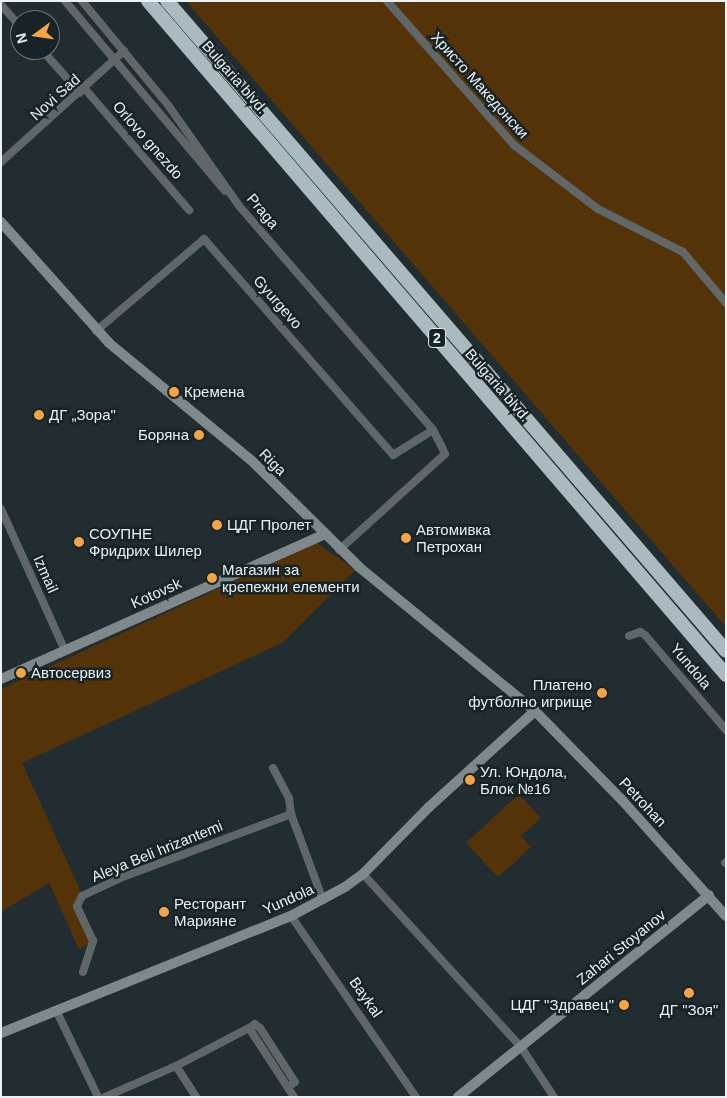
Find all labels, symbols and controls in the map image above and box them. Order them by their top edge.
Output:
north arrow [10,10,60,60]
street label: Христо Македонски [427,28,533,142]
text: N [12,32,30,45]
street label: Bulgaria blvd. [198,37,272,117]
street label: Novi Sad [26,70,84,124]
street label: Orlovo gnezdo [109,97,187,183]
street label: Praga [243,190,283,232]
street label: Gyurgevo [250,272,306,332]
road number: 2 [427,326,447,349]
street label: Bulgaria blvd. [461,345,535,425]
place label: Кремена [184,383,245,401]
marker: Кремена [168,386,180,398]
place label: ДГ „Зора" [49,406,116,424]
marker: ДГ „Зора" [33,409,45,421]
place label: Боряна [138,426,189,444]
marker: Боряна [193,429,205,441]
street label: Riga [256,445,290,479]
place label: ЦДГ Пролет [227,516,311,534]
marker: ЦДГ Пролет [211,519,223,531]
place label: Автомивка Петрохан [416,520,491,555]
place label: СОУПНЕ Фридрих Шилер [89,524,202,559]
marker: Автомивка Петрохан [400,532,412,544]
marker: СОУПНЕ Фридрих Шилер [73,536,85,548]
street label: Izmail [30,552,62,596]
place label: Магазин за крепежни елементи [222,560,360,595]
marker: Магазин за крепежни елементи [206,572,218,584]
street label: Kotovsk [128,574,184,612]
street label: Yundola [667,639,715,693]
place label: Автосервиз [31,664,111,682]
marker: Автосервиз [15,667,27,679]
place label: Платено футболно игрище [468,675,592,710]
marker: Платено футболно игрище [596,687,608,699]
place label: Ул. Юндола, Блок №16 [480,762,567,797]
marker: Ул. Юндола, Блок №16 [464,774,476,786]
street label: Petrohan [616,774,670,830]
street label: Aleya Beli hrizantemi [89,816,225,886]
street label: Yundola [260,880,316,918]
place label: Ресторант Марияне [174,894,246,929]
marker: Ресторант Марияне [158,906,170,918]
street label: Zahari Stoyanov [573,906,669,988]
street label: Baykal [346,973,386,1021]
marker: ДГ "Зоя" [683,987,695,999]
place label: ЦДГ "Здравец" [511,996,614,1014]
marker: ЦДГ "Здравец" [618,999,630,1011]
place label: ДГ "Зоя" [660,1001,718,1019]

